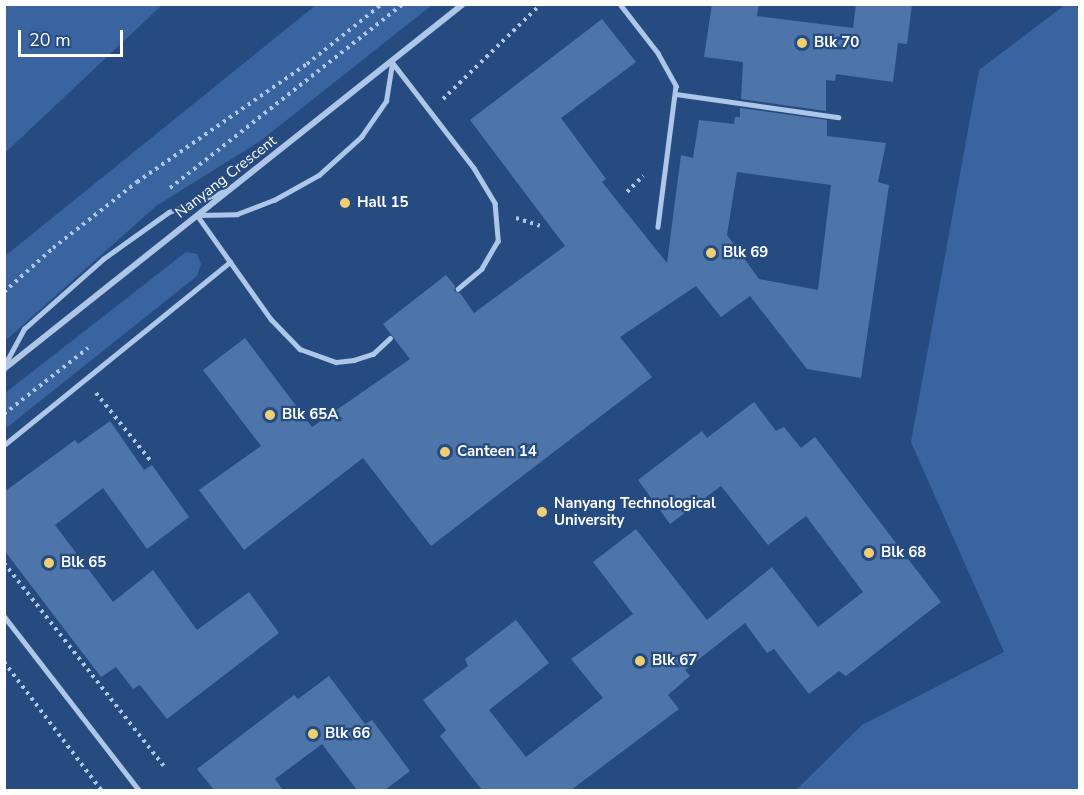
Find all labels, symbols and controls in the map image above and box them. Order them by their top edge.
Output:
scale bar [21,18,126,56]
text: 20 m [29,28,71,52]
place label: Blk 70 [814,34,859,52]
marker: Blk 70 [795,36,809,50]
street label: Nanyang Crescent [172,132,280,222]
place label: Hall 15 [357,194,408,212]
marker: Hall 15 [338,196,352,210]
place label: Blk 69 [723,244,768,262]
marker: Blk 69 [704,246,718,260]
place label: Blk 65A [282,406,338,424]
marker: Blk 65A [263,408,277,422]
place label: Canteen 14 [457,443,537,461]
marker: Canteen 14 [438,445,452,459]
place label: Nanyang Technological University [554,494,716,529]
marker: Nanyang Technological University [535,505,549,519]
place label: Blk 68 [881,544,926,562]
marker: Blk 68 [862,546,876,560]
place label: Blk 65 [61,554,106,572]
marker: Blk 65 [42,556,56,570]
place label: Blk 67 [652,652,697,670]
marker: Blk 67 [633,654,647,668]
place label: Blk 66 [325,725,370,743]
marker: Blk 66 [306,727,320,741]

